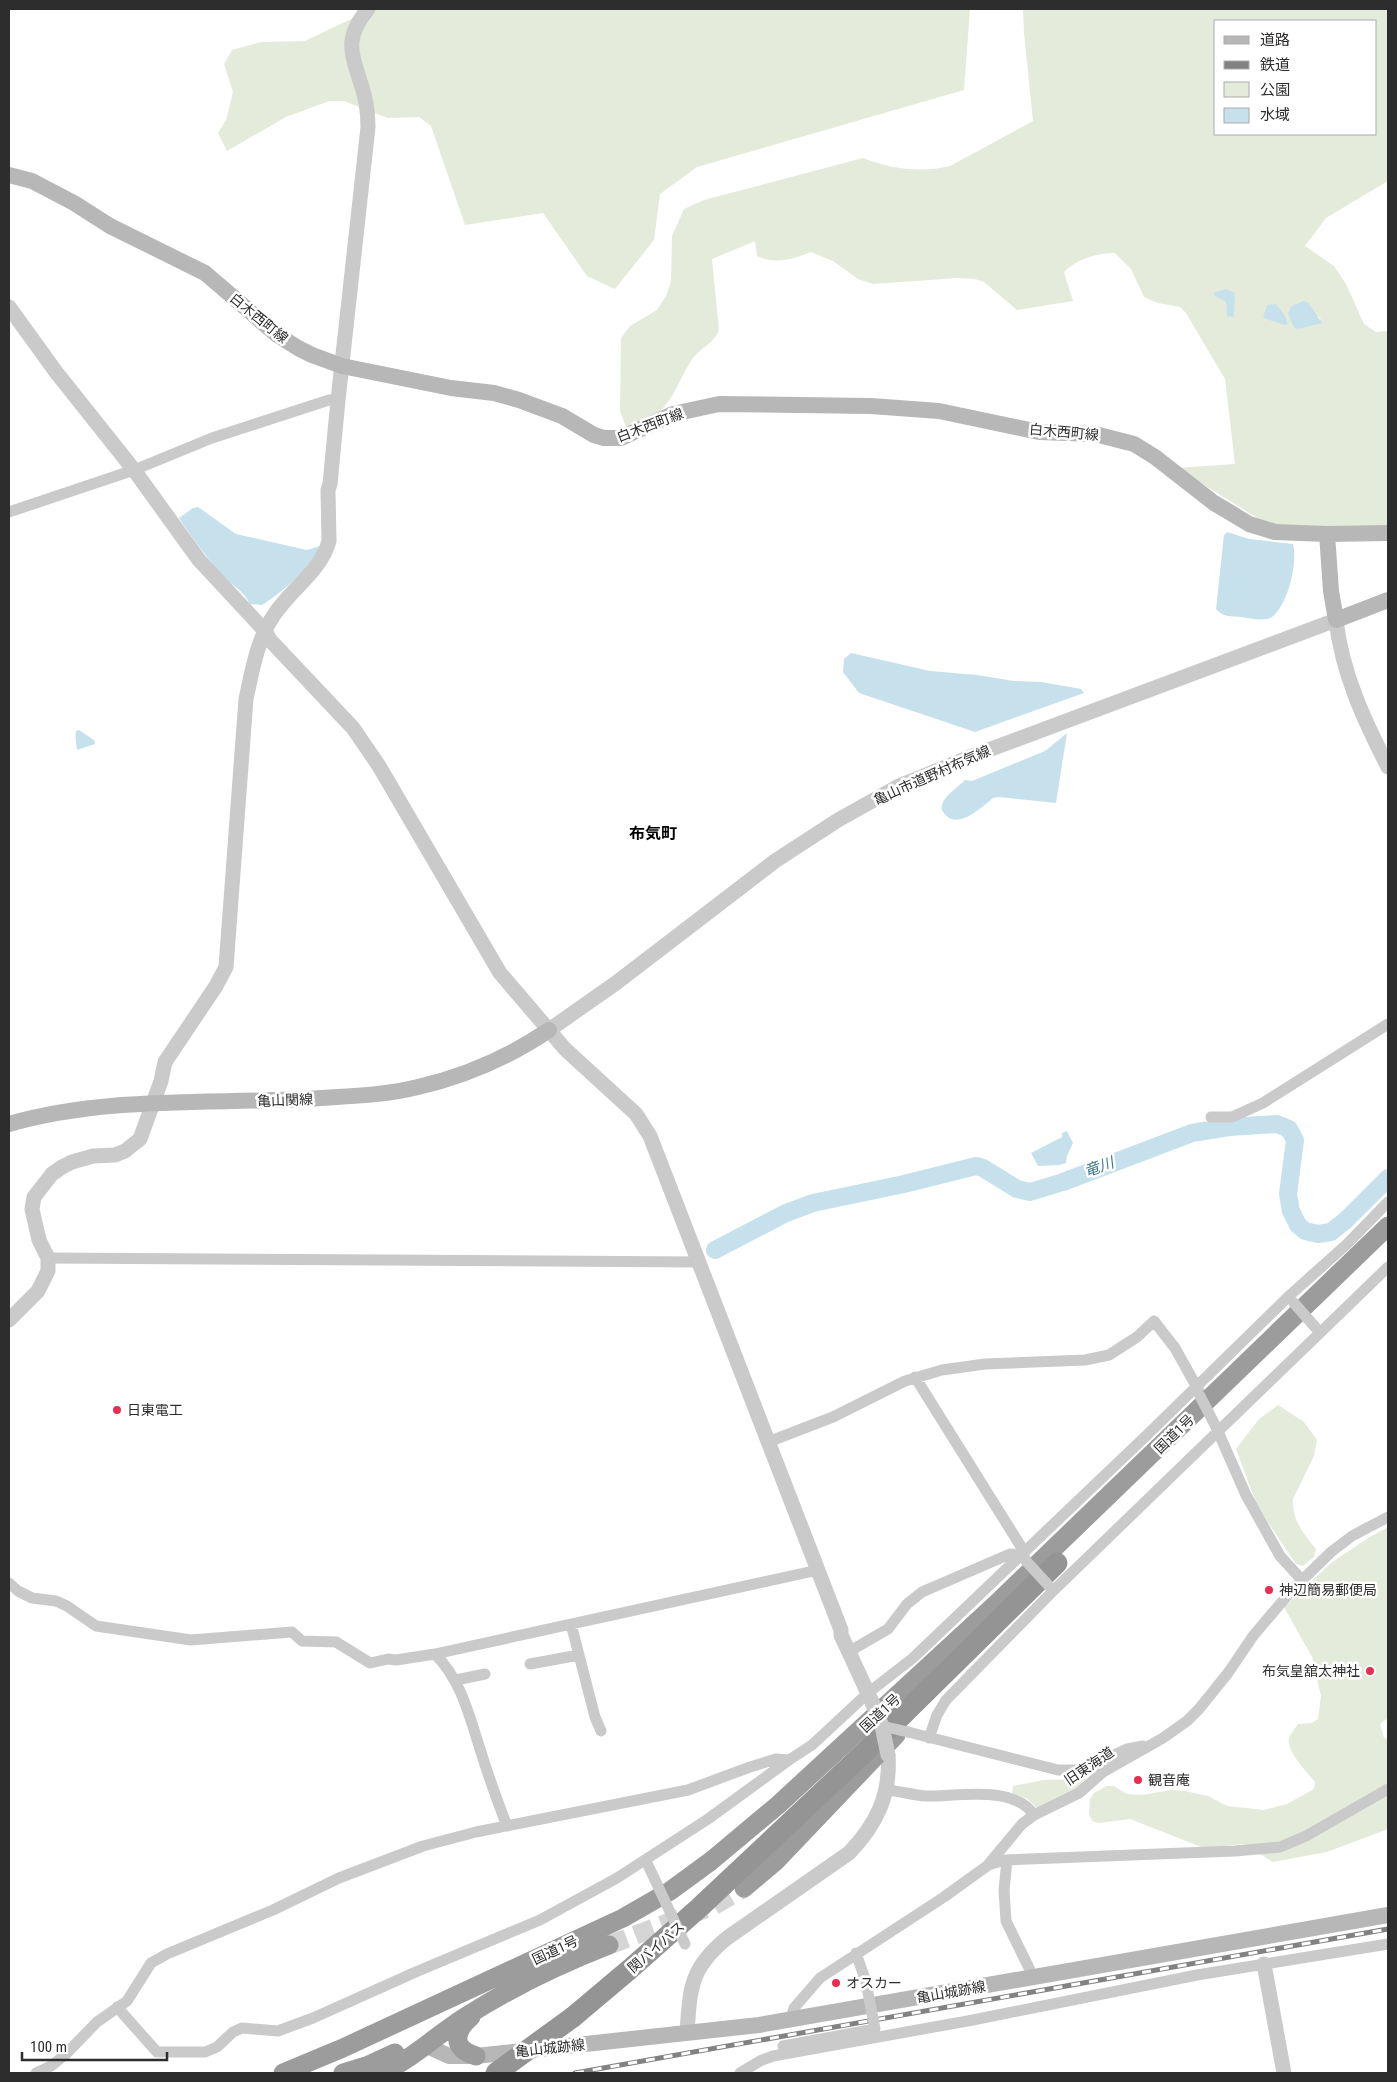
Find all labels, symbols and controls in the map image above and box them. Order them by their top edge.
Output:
legend [1214,20,1377,135]
text: 道路 [1260,31,1290,49]
text: 鉄道 [1260,56,1290,74]
text: 公園 [1260,81,1290,99]
text: 水域 [1260,106,1290,124]
street label: 白木西町線 [227,290,291,346]
street label: 白木西町線 [614,405,686,445]
street label: 白木西町線 [1028,421,1100,443]
street label: 亀山市道野村布気線 [871,742,993,808]
district label: 布気町 [629,824,677,843]
street label: 亀山関線 [257,1091,313,1109]
water label: 竜川 [1082,1153,1118,1181]
place label: 日東電工 [127,1402,183,1418]
marker: 日東電工 [111,1404,123,1416]
street label: 国道1号 [1151,1411,1197,1457]
place label: 神辺簡易郵便局 [1279,1582,1377,1598]
marker: 神辺簡易郵便局 [1263,1584,1275,1596]
place label: 布気皇舘太神社 [1262,1663,1360,1679]
marker: 布気皇舘太神社 [1364,1665,1376,1677]
street label: 国道1号 [857,1690,903,1736]
street label: 旧東海道 [1061,1744,1117,1788]
place label: 観音庵 [1148,1772,1190,1788]
marker: 観音庵 [1132,1774,1144,1786]
street label: 関バイパス [624,1918,688,1976]
street label: 国道1号 [529,1932,581,1968]
place label: オスカー [846,1975,902,1991]
marker: オスカー [830,1977,842,1989]
street label: 亀山城跡線 [915,1978,987,2006]
scale bar [22,2030,168,2062]
street label: 亀山城跡線 [514,2036,586,2060]
text: 100 m [30,2038,67,2056]

